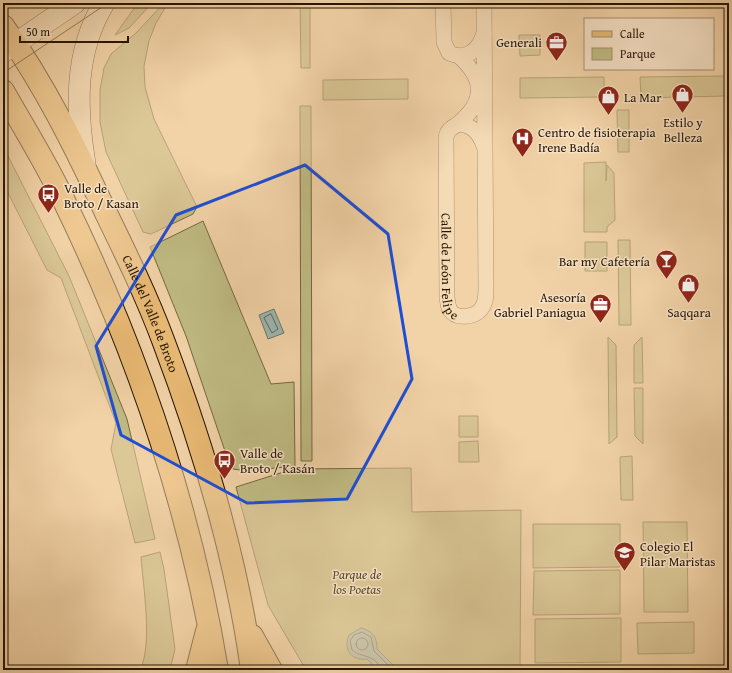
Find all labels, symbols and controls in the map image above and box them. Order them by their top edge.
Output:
scale bar [20,18,128,44]
legend [584,18,714,70]
text: 50 m [26,23,50,40]
text: Calle [620,25,645,42]
office icon: Generali [544,29,570,62]
place label: Generali [496,33,542,52]
text: Parque [620,45,656,62]
shop icon: Estilo y Belleza [670,81,696,114]
shop icon: La Mar [595,84,621,117]
place label: La Mar [624,88,662,107]
place label: Estilo y Belleza [663,113,703,147]
place label: Centro de fisioterapia Irene Badía [538,123,657,157]
hospital icon: Centro de fisioterapia Irene Badía [510,126,536,159]
place label: Valle de Broto / Kasan [64,179,139,213]
bus stop icon: Valle de Broto / Kasan [35,182,61,215]
street label: Calle de León Felipe [437,213,462,324]
bar icon: Bar my Cafetería [653,248,679,281]
street label: Calle del Valle de Broto [118,251,184,375]
place label: Bar my Cafetería [559,252,651,271]
shop icon: Saqqara [676,271,702,304]
place label: Asesoría Gabriel Paniagua [494,288,587,322]
office icon: Asesoría Gabriel Paniagua [588,291,614,324]
place label: Saqqara [667,303,712,322]
place label: Valle de Broto / Kasán [240,444,315,478]
bus stop icon: Valle de Broto / Kasán [212,447,238,480]
place label: Colegio El Pilar Maristas [640,537,716,571]
school or university icon: Colegio El Pilar Maristas [612,540,638,573]
park label: Parque de los Poetas [332,565,381,599]

